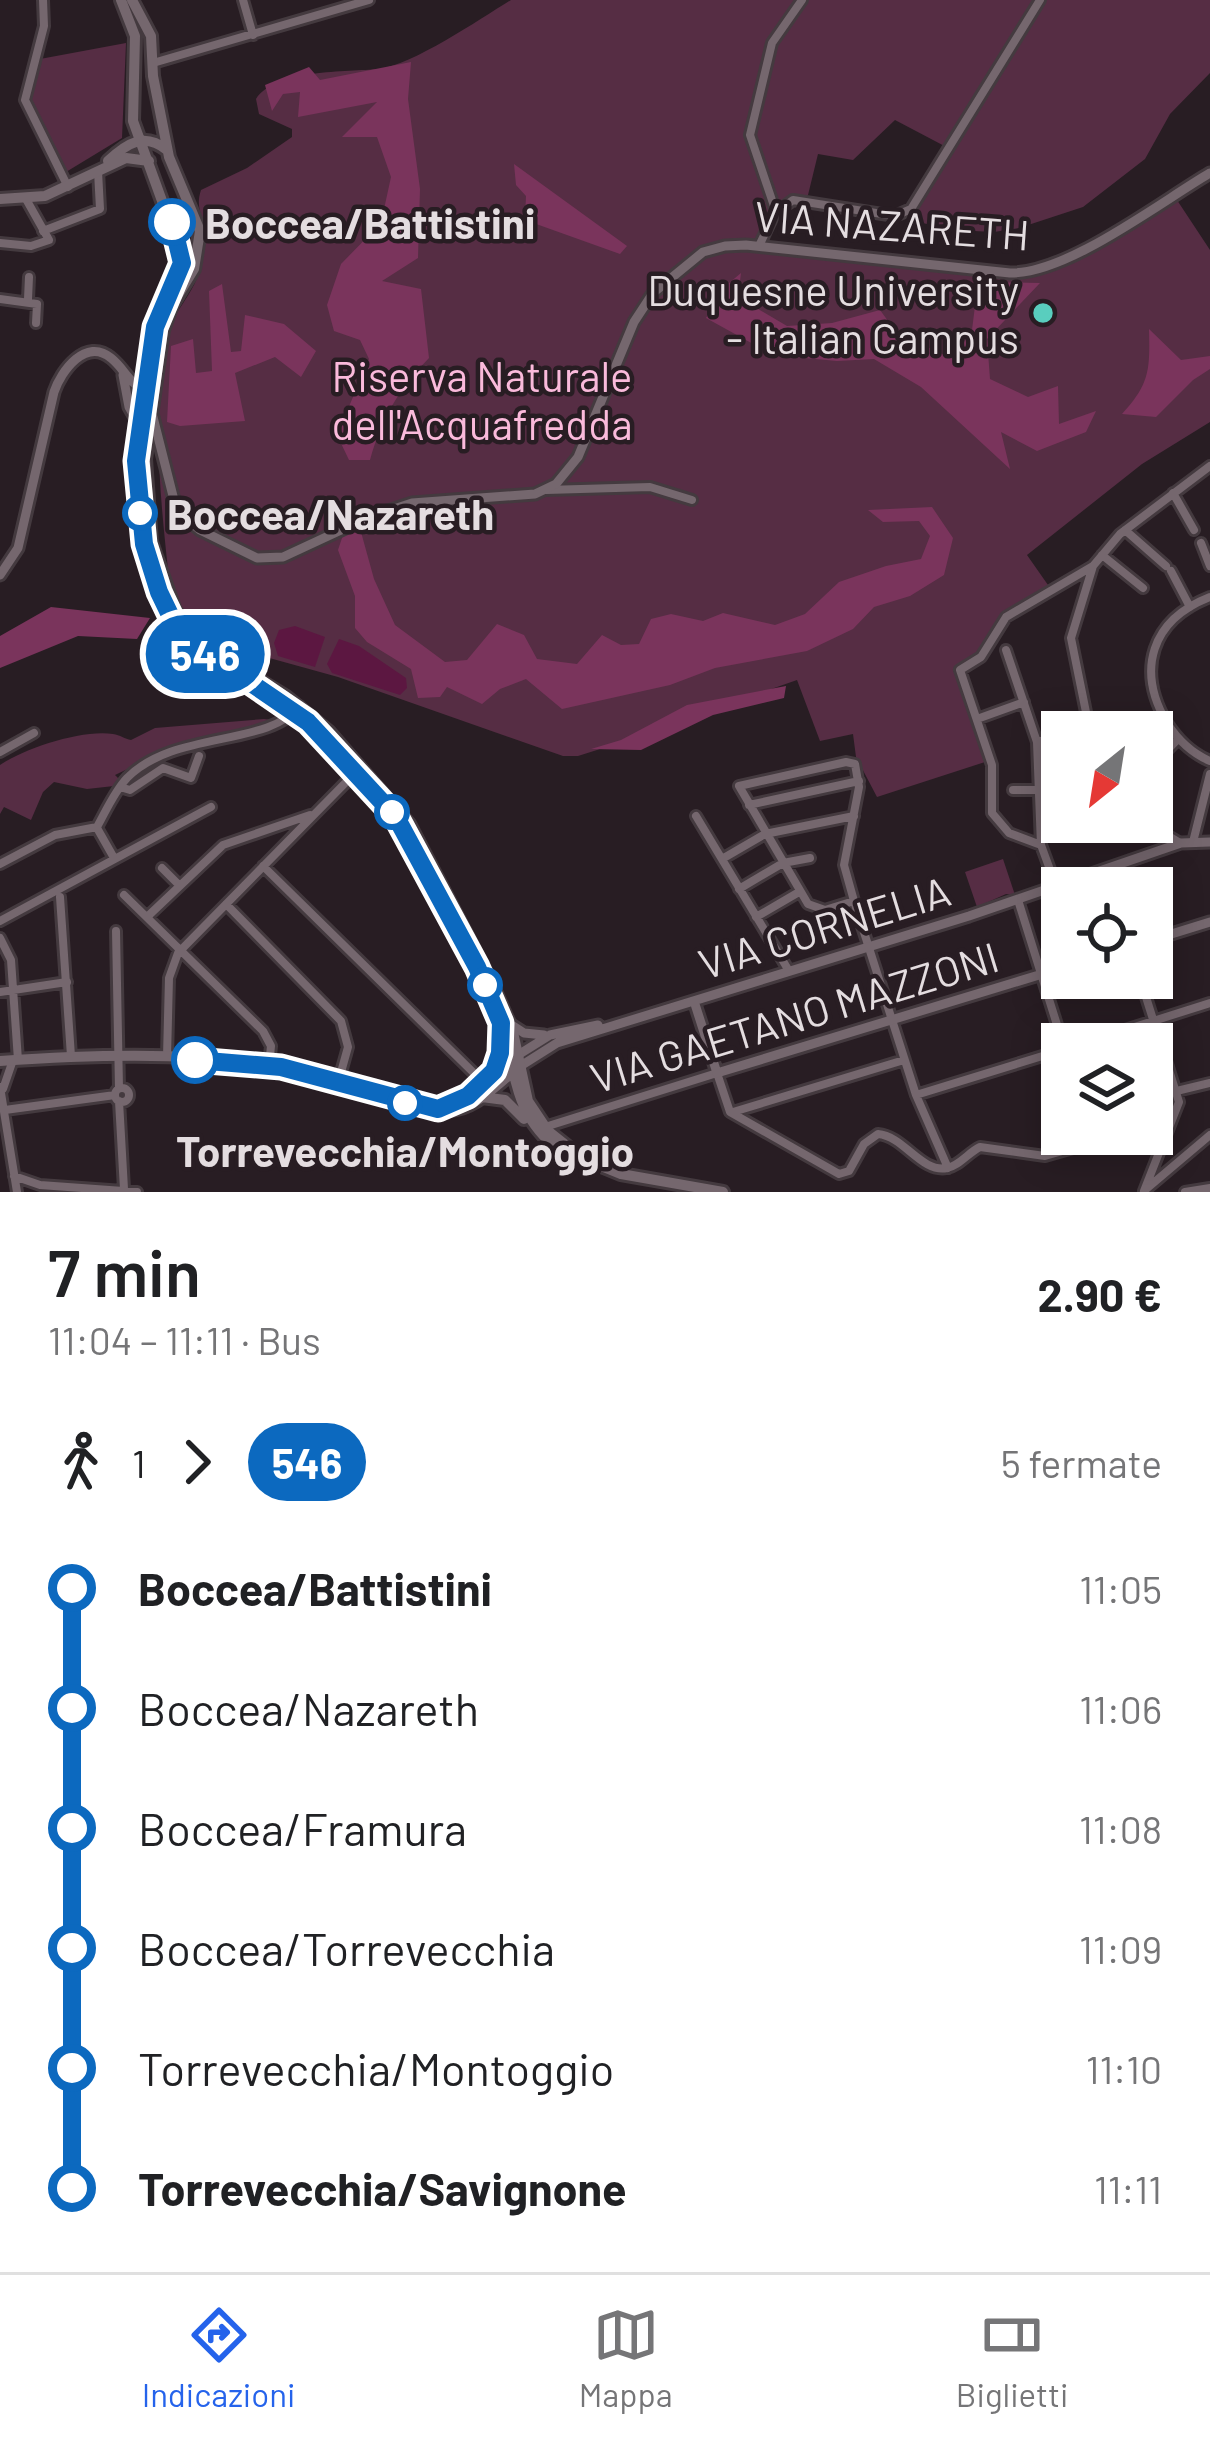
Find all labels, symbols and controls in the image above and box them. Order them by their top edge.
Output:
street label: VIA NAZARETH [753,189,1031,259]
place label: Boccea/Battistini [205,197,535,247]
marker: Boccea/Battistini [150,200,194,244]
place label: Duquesne University - Italian Campus [647,264,1019,363]
marker: Duquesne University - Italian Campus [1030,300,1056,326]
park label: Riserva Naturale dell'Acquafredda [331,350,633,449]
place label: Boccea/Nazareth [167,488,494,538]
marker: Boccea/Nazareth [124,497,156,529]
line badge: 546 [136,615,274,693]
text: 546 [170,629,240,679]
north arrow [1041,711,1173,843]
map controls [1041,711,1173,1155]
unlabelled marker [376,796,408,828]
street label: VIA CORNELIA [692,864,956,988]
button: locate [1041,867,1173,999]
street label: VIA GAETANO MAZZONI [584,930,1004,1102]
unlabelled marker [469,969,501,1001]
button: layers [1041,1023,1173,1155]
unlabelled marker [173,1038,217,1082]
marker: Torrevecchia/Montoggio [389,1087,421,1119]
place label: Torrevecchia/Montoggio [176,1125,634,1176]
text: 7 min [48,1231,201,1310]
text: 2.90 € [1038,1267,1162,1321]
text: 11:04 – 11:11 · Bus [48,1316,321,1363]
icon: walk [48,1429,114,1495]
icon: forward [164,1429,230,1495]
text: 546 [272,1437,342,1487]
text: 1 [132,1439,146,1486]
text: 5 fermate [1001,1439,1162,1486]
text: Boccea/Battistini [138,1561,492,1615]
text: 11:05 [1079,1565,1162,1612]
text: Boccea/Nazareth [138,1681,479,1735]
text: 11:06 [1079,1685,1162,1732]
text: Boccea/Framura [138,1801,467,1855]
text: 11:08 [1079,1805,1162,1852]
text: Boccea/Torrevecchia [138,1921,555,1975]
text: 11:09 [1079,1925,1162,1972]
text: Torrevecchia/Montoggio [138,2041,614,2095]
text: 11:10 [1086,2045,1162,2092]
text: Torrevecchia/Savignone [138,2161,627,2215]
text: 11:11 [1094,2165,1162,2212]
tab: Indicazioni [142,2302,295,2414]
tab: Mappa [579,2302,673,2414]
tab: Biglietti [956,2302,1068,2414]

